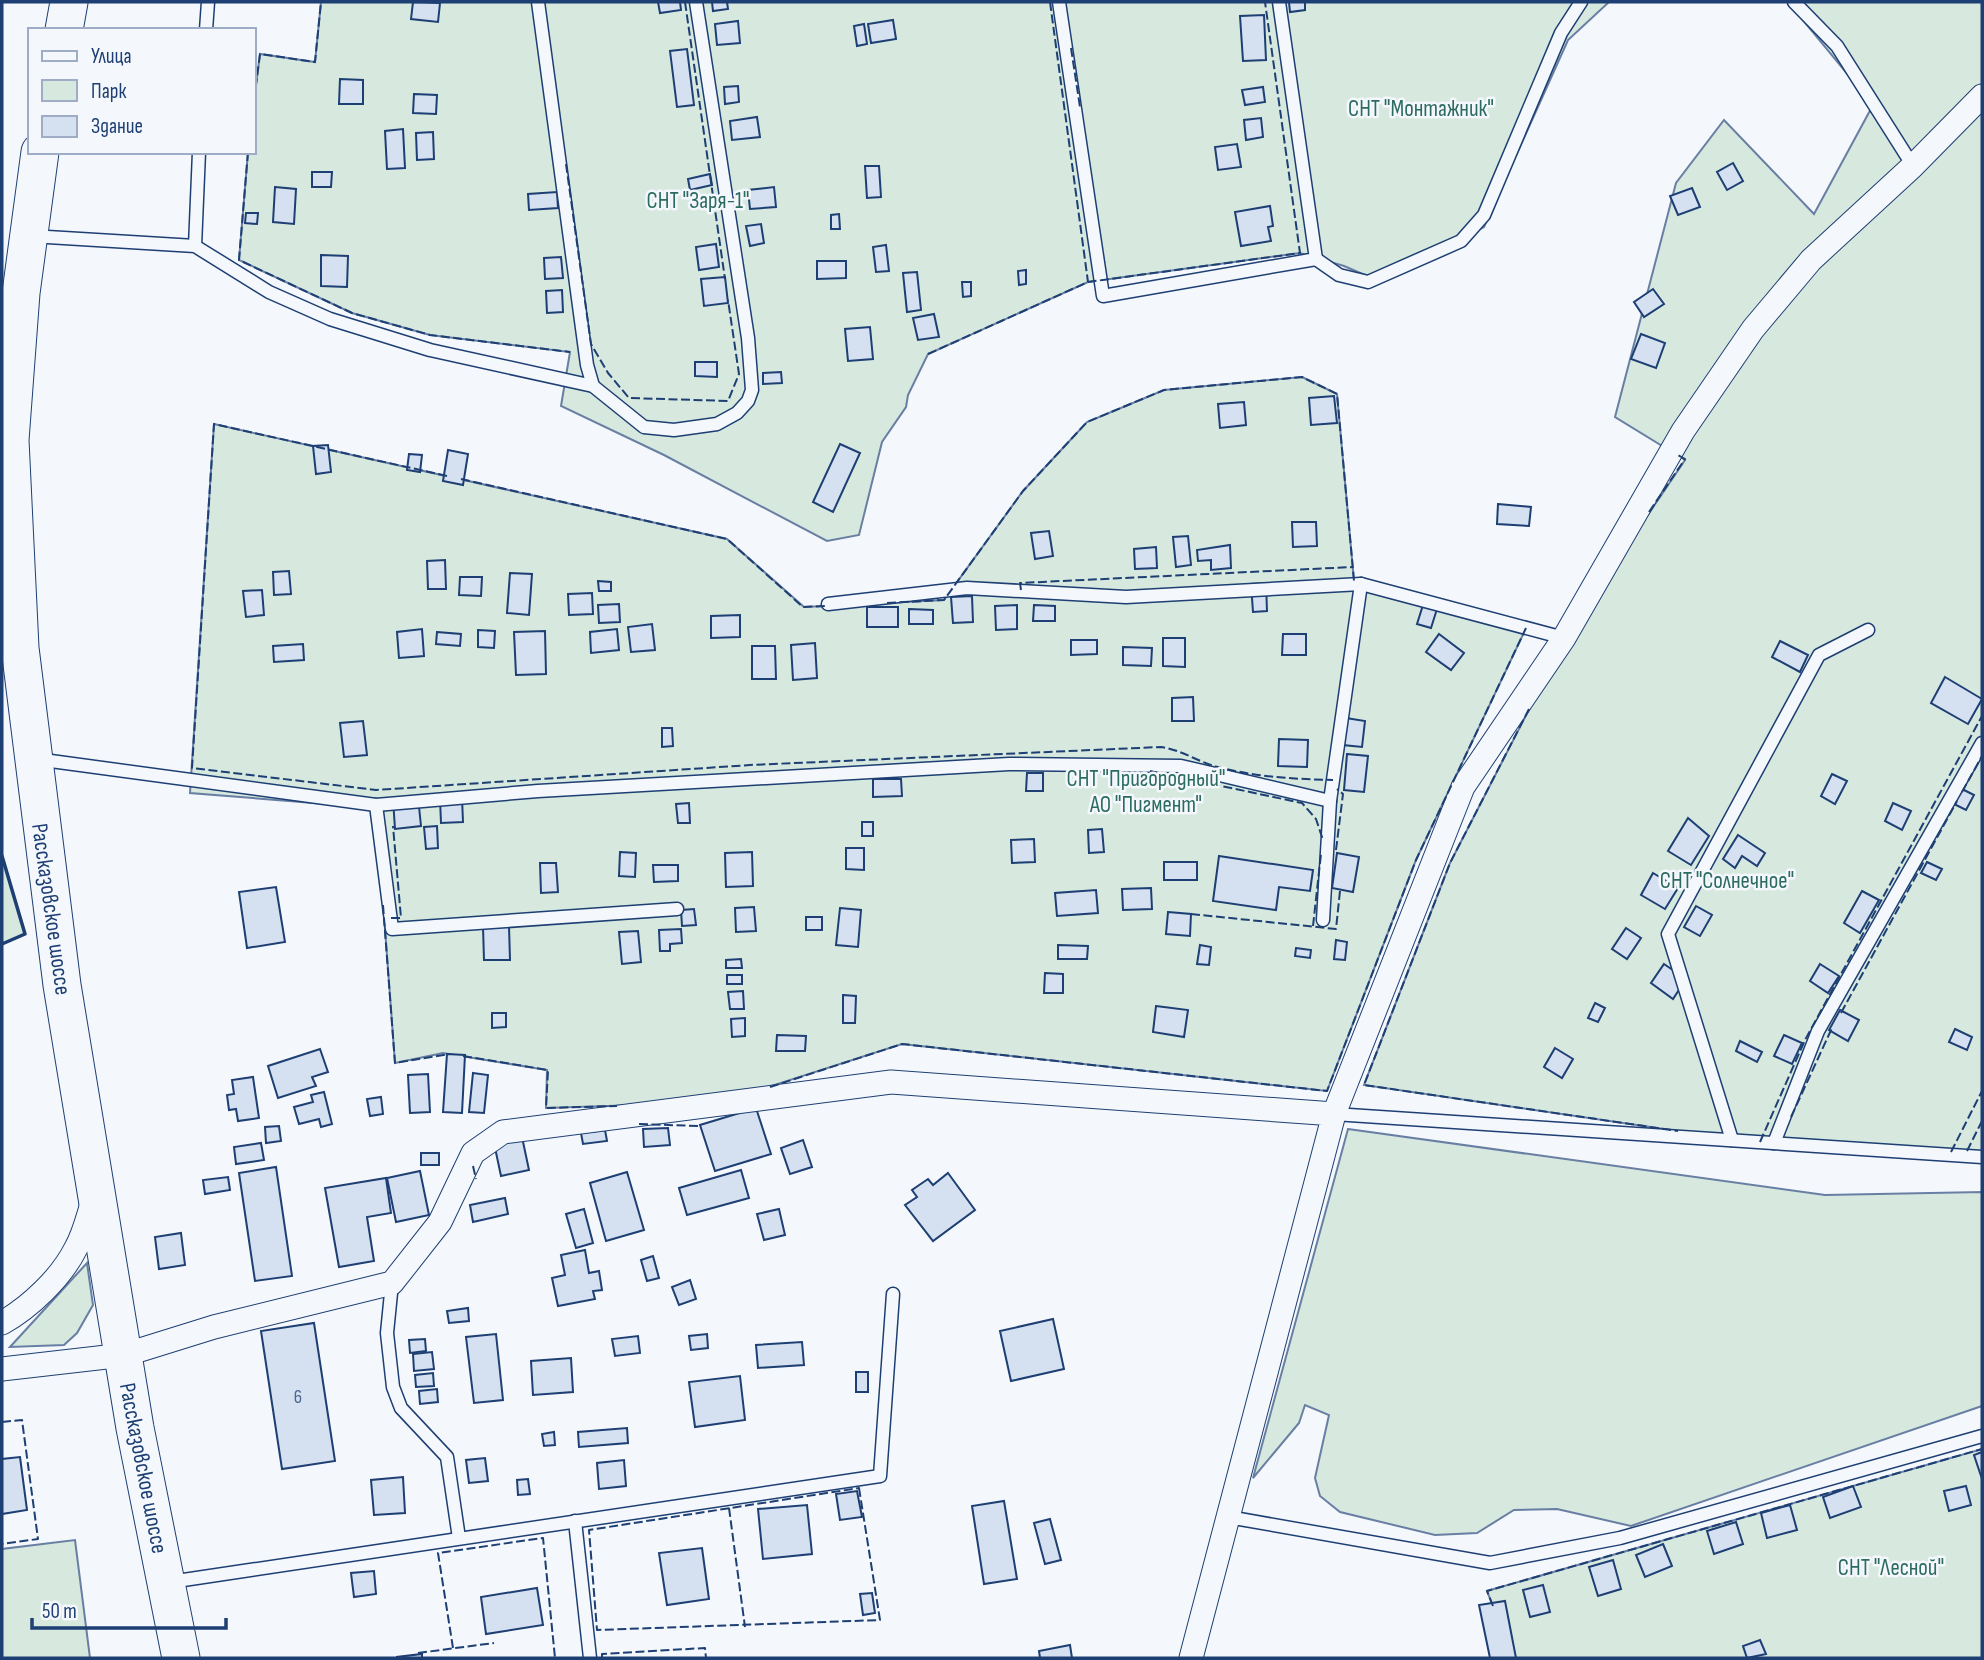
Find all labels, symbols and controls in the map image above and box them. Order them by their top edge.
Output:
legend [28,28,256,154]
text: Улица [91,44,132,69]
text: Парк [91,79,126,104]
park label: СНТ "Монтажник" [1348,95,1494,123]
text: Здание [91,114,143,139]
park label: СНТ "Заря-1" [647,187,749,215]
park label: СНТ "Пригородный" АО "Пигмент" [1066,765,1226,819]
street label: Рассказовское шоссе [25,822,77,997]
park label: СНТ "Солнечное" [1660,867,1794,895]
street label: Рассказовское шоссе [113,1381,173,1556]
house number: 6 [294,1386,302,1409]
park label: СНТ "Лесной" [1838,1554,1944,1582]
scale bar [32,1586,226,1630]
text: 50 m [42,1599,77,1624]

